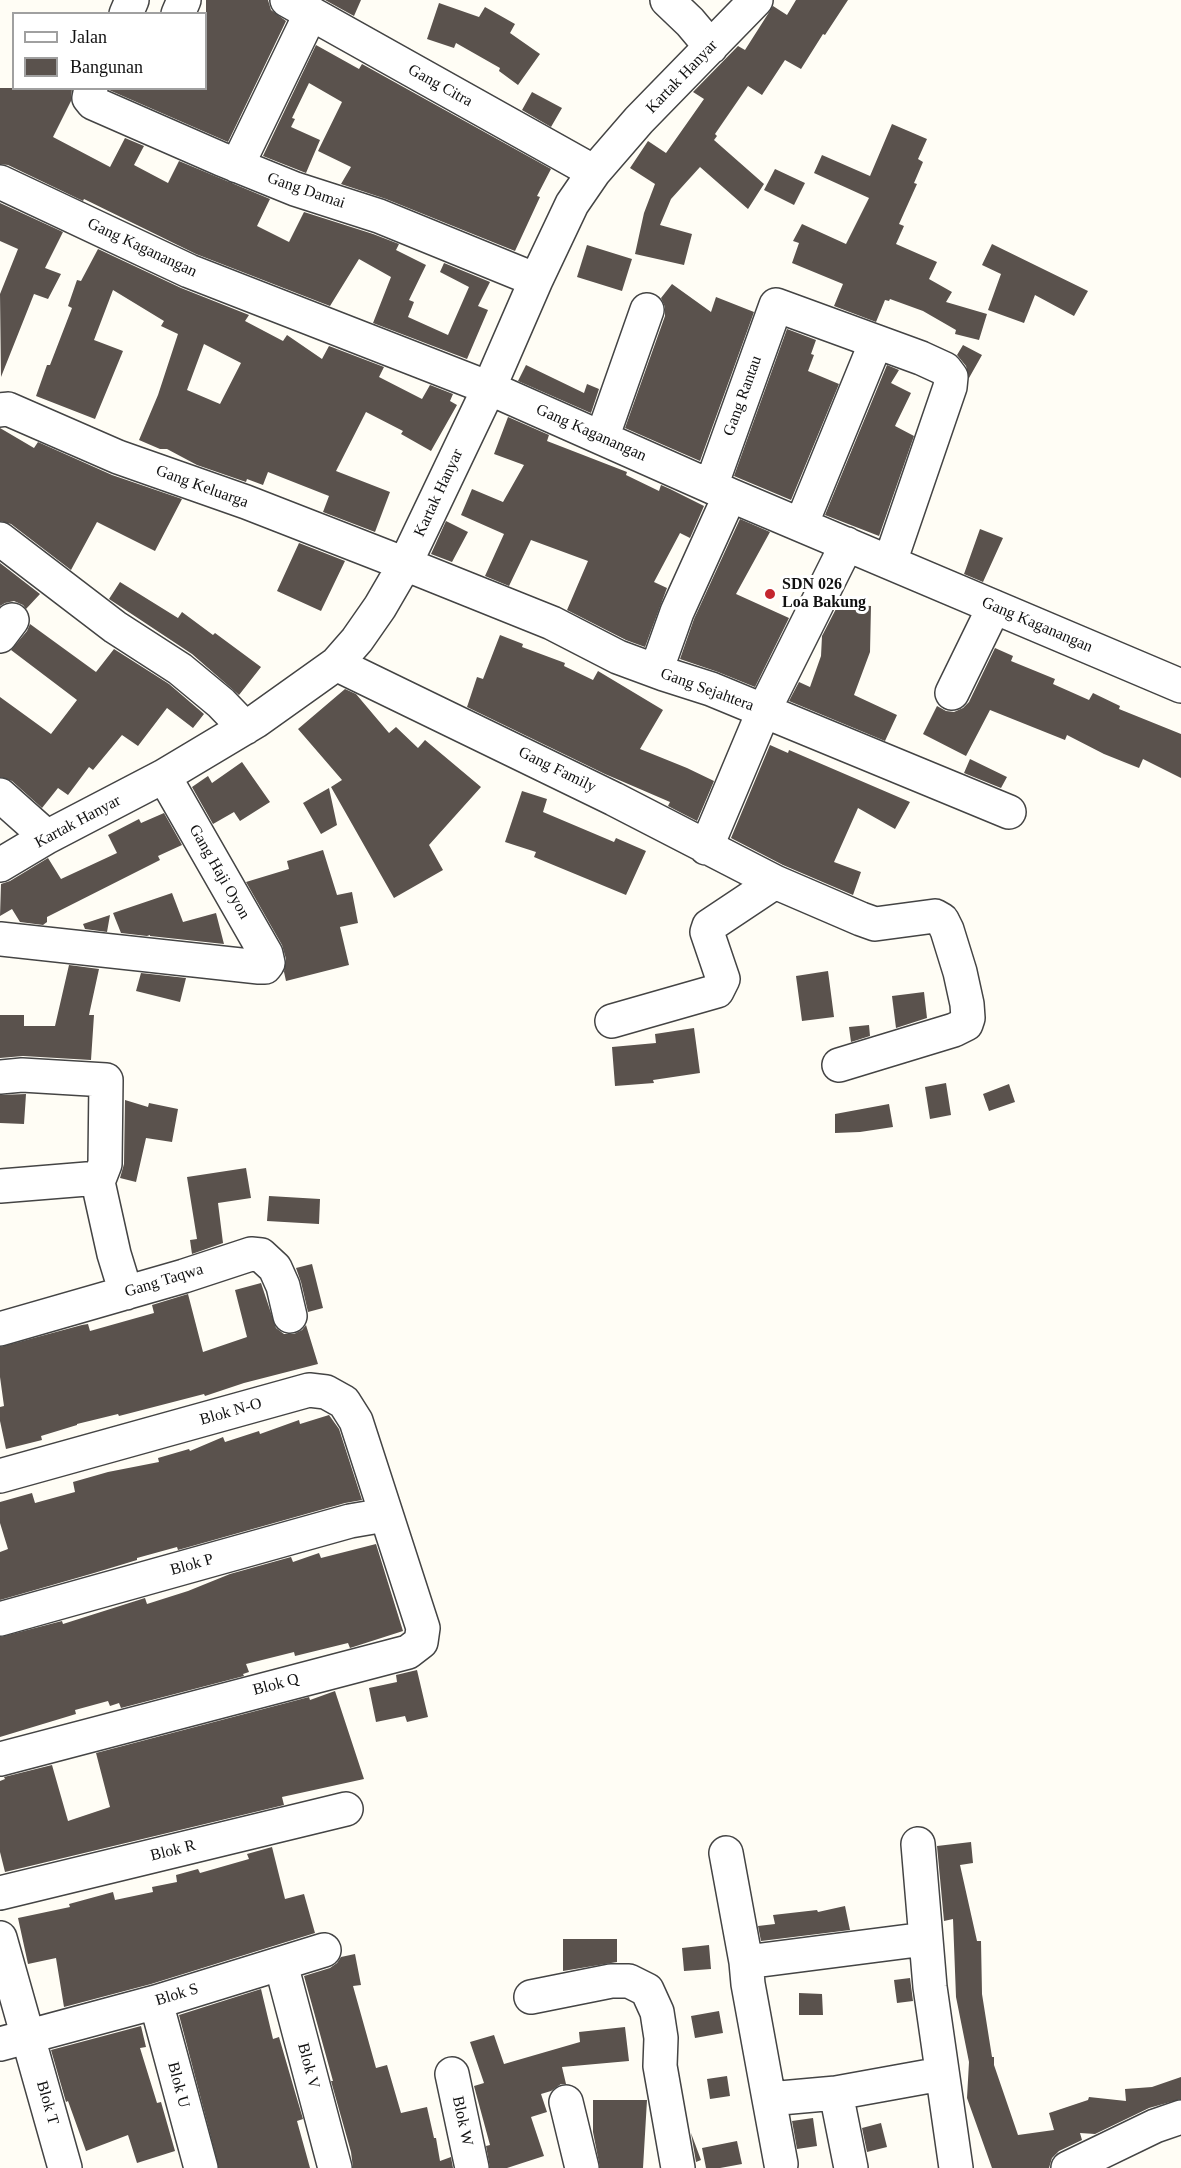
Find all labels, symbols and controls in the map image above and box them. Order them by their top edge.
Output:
legend [12,12,207,90]
text: Jalan [70,27,107,47]
street label: Kartak Hanyar [642,36,722,118]
text: Bangunan [70,57,143,77]
street label: Gang Citra [404,60,476,112]
street label: Gang Damai [264,169,348,213]
street label: Gang Kaganangan [84,214,200,282]
street label: Gang Rantau [720,353,766,439]
street label: Gang Kaganangan [533,400,649,466]
street label: Kartak Hanyar [410,446,468,540]
street label: Gang Keluarga [153,461,251,513]
place label: SDN 026 Loa Bakung [782,575,866,613]
marker: SDN 026 Loa Bakung [763,587,777,601]
street label: Gang Kaganangan [979,593,1095,657]
street label: Gang Sejahtera [658,664,756,716]
street label: Gang Family [515,743,599,797]
street label: Kartak Hanyar [32,791,124,853]
street label: Gang Haji Oyon [184,821,254,923]
street label: Gang Taqwa [122,1260,206,1302]
street label: Blok N-O [198,1394,264,1430]
street label: Blok P [168,1550,216,1580]
street label: Blok Q [251,1670,301,1700]
street label: Blok R [148,1836,198,1866]
street label: Blok S [153,1979,201,2011]
street label: Blok V [293,2041,323,2091]
street label: Blok U [163,2060,193,2110]
street label: Blok T [32,2079,62,2127]
street label: Blok W [447,2094,477,2148]

